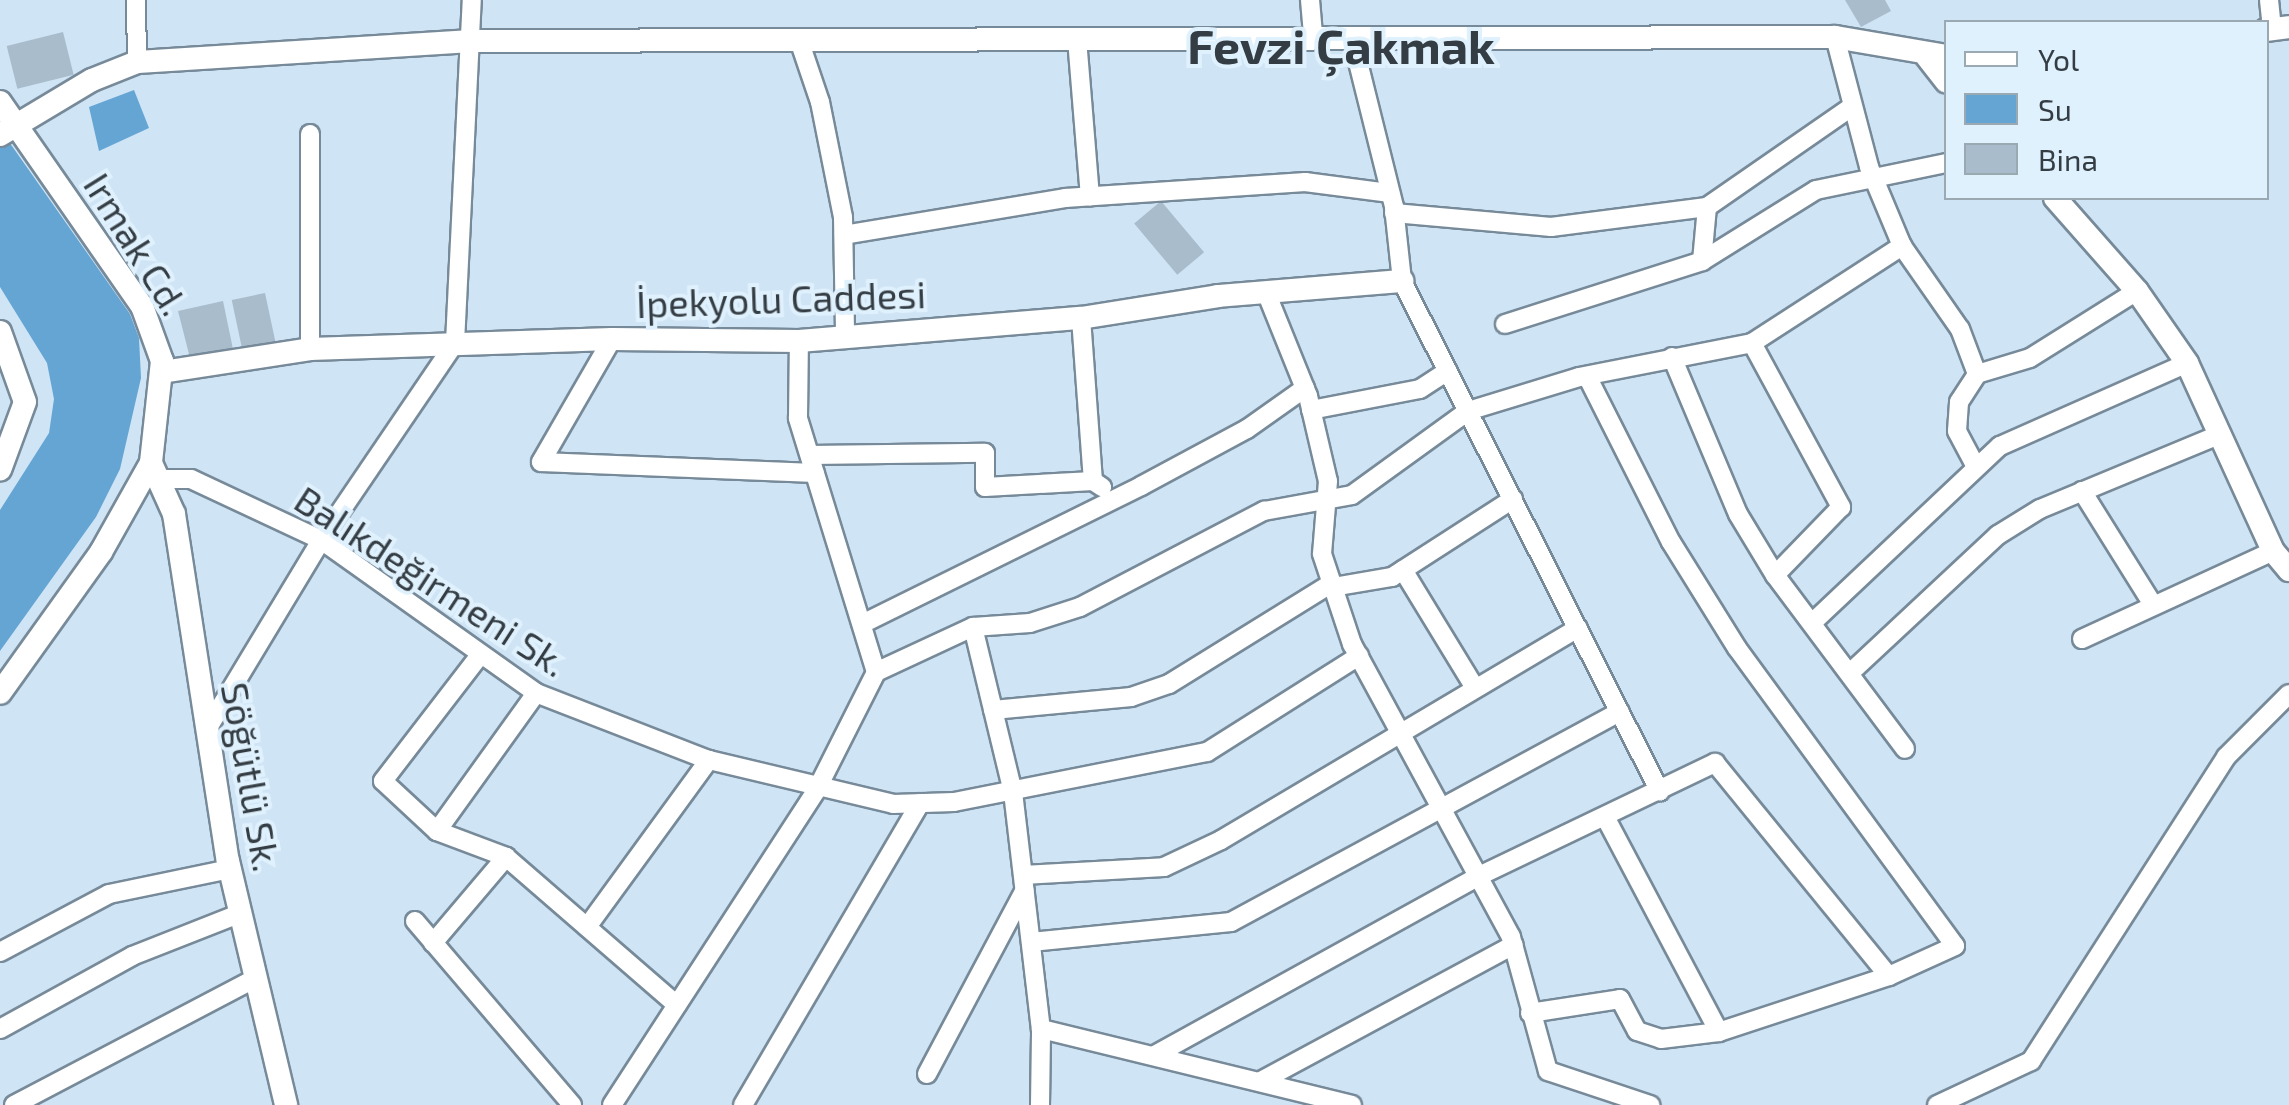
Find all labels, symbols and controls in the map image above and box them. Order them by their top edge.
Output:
district label: Fevzi Çakmak [1187,17,1495,75]
legend [1944,20,2269,200]
text: Yol [2038,41,2079,77]
text: Su [2038,91,2072,127]
text: Bina [2038,141,2098,177]
street label: Irmak Cd. [74,164,198,324]
street label: İpekyolu Caddesi [635,271,927,327]
street label: Balıkdeğirmeni Sk. [286,476,576,686]
street label: Söğütlü Sk. [212,679,290,875]

